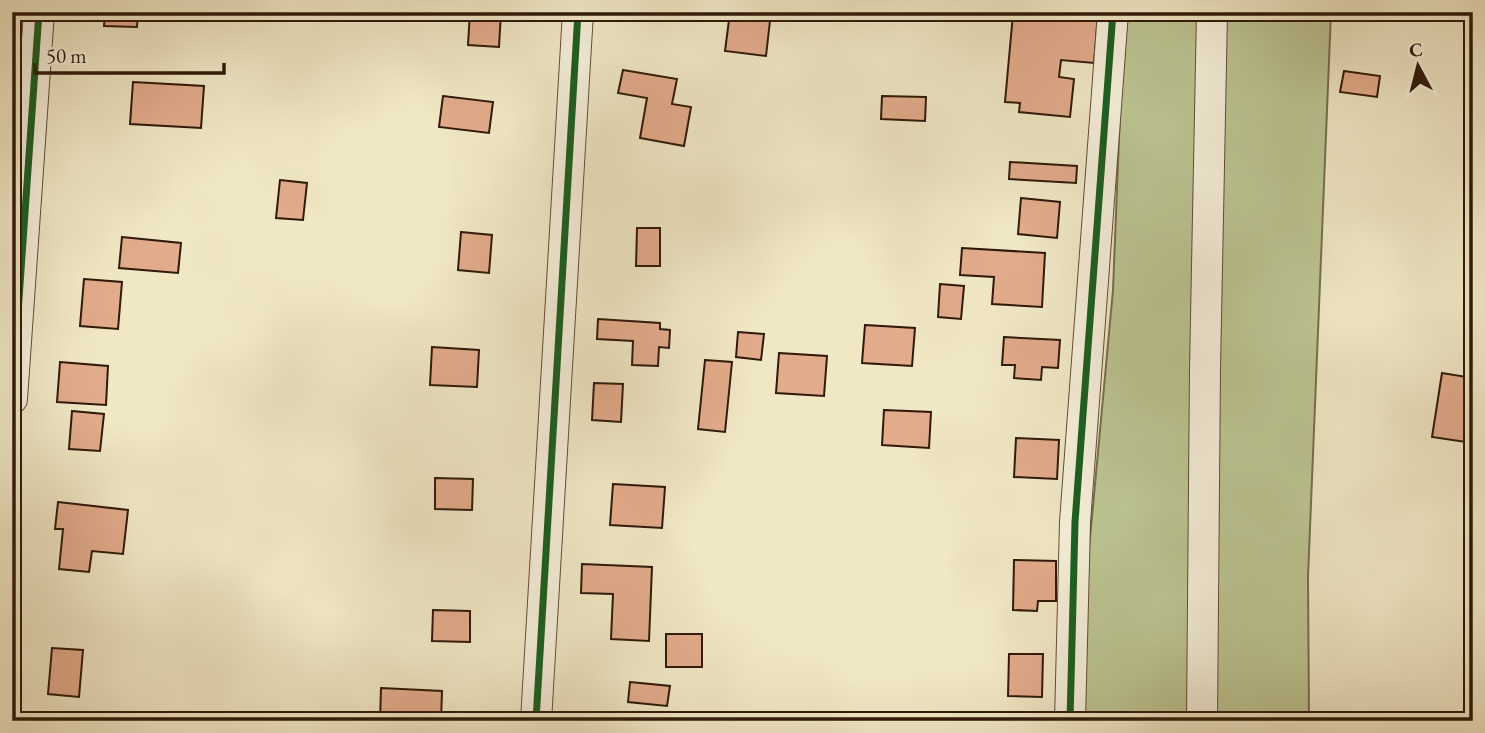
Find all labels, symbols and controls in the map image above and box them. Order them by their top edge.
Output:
scale bar [35,32,224,76]
north arrow [1384,32,1454,102]
text: С [1408,36,1424,63]
text: 50 m [46,42,87,69]

